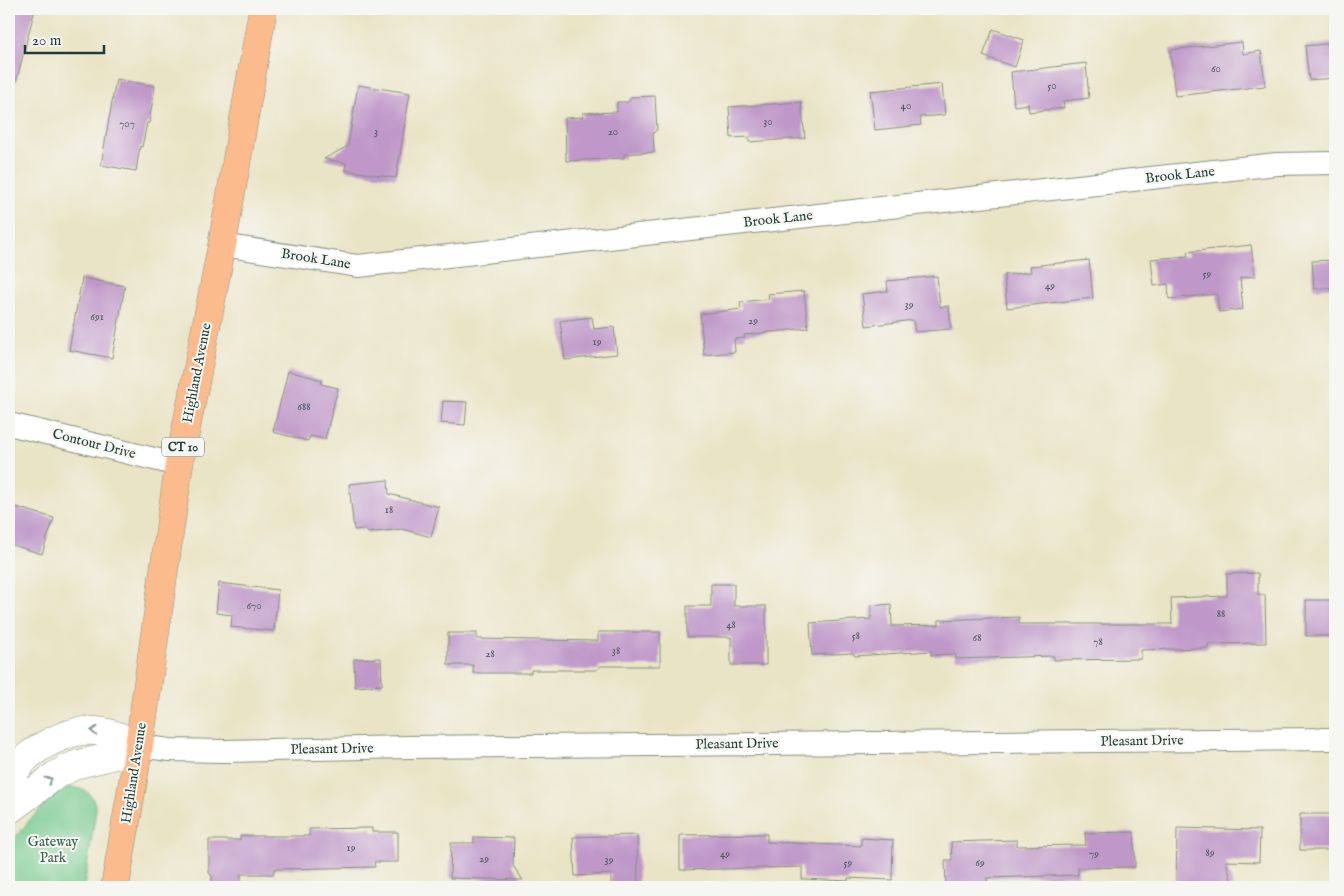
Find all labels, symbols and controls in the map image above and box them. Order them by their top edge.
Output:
scale bar [25,22,104,54]
text: 20 m [32,31,62,50]
house number: 60 [1211,62,1221,76]
house number: 50 [1047,79,1057,93]
house number: 40 [901,99,911,113]
house number: 30 [763,115,773,129]
house number: 707 [119,117,135,131]
house number: 3 [374,125,378,139]
house number: 20 [608,125,618,139]
street label: Brook Lane [1144,162,1216,188]
street label: Brook Lane [742,206,814,232]
street label: Brook Lane [280,245,352,273]
house number: 59 [1203,267,1212,281]
house number: 49 [1045,279,1055,293]
house number: 39 [905,298,914,312]
house number: 691 [90,310,104,324]
house number: 29 [748,314,758,328]
street label: Highland Avenue [178,321,216,425]
house number: 19 [593,335,602,349]
house number: 688 [297,400,311,414]
street label: Contour Drive [50,425,138,463]
road number: CT 10 [162,438,204,457]
house number: 18 [385,503,393,517]
house number: 670 [246,599,262,613]
house number: 88 [1217,607,1225,621]
house number: 48 [726,618,736,632]
house number: 58 [852,629,860,643]
house number: 68 [973,631,981,645]
house number: 78 [1093,635,1103,649]
house number: 38 [612,644,620,658]
house number: 28 [485,647,495,661]
street label: Highland Avenue [117,721,151,825]
one-way arrow [89,726,97,737]
street label: Pleasant Drive [1100,731,1184,751]
street label: Pleasant Drive [695,734,779,754]
street label: Pleasant Drive [290,739,374,759]
one-way arrow [43,777,53,786]
park label: Gateway Park [28,833,78,867]
house number: 19 [347,841,356,855]
house number: 89 [1205,846,1215,860]
house number: 49 [720,847,730,861]
house number: 79 [1089,847,1099,861]
house number: 29 [479,852,489,866]
house number: 39 [605,853,614,867]
house number: 59 [844,856,853,870]
house number: 69 [975,856,985,870]

